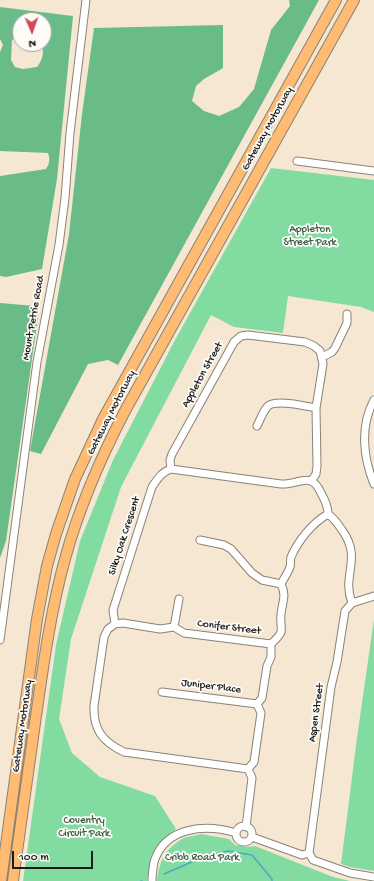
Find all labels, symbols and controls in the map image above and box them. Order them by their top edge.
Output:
north arrow [12,12,52,52]
text: N [29,37,36,49]
street label: Gateway Motorway [240,85,296,173]
park label: Appleton Street Park [284,223,336,249]
street label: Mount Petrie Road [20,275,48,361]
street label: Appleton Street [180,340,226,410]
street label: Gateway Motorway [85,368,139,458]
street label: Silky Oak Crescent [106,495,144,577]
street label: Conifer Street [196,618,262,638]
street label: Juniper Place [180,677,242,697]
street label: Gateway Motorway [10,679,36,773]
street label: Aspen Street [306,683,328,743]
park label: Coventry Circuit Park [58,814,110,840]
scale bar [14,843,95,869]
text: 100 m [19,851,49,865]
park label: Cribb Road Park [165,851,239,865]

